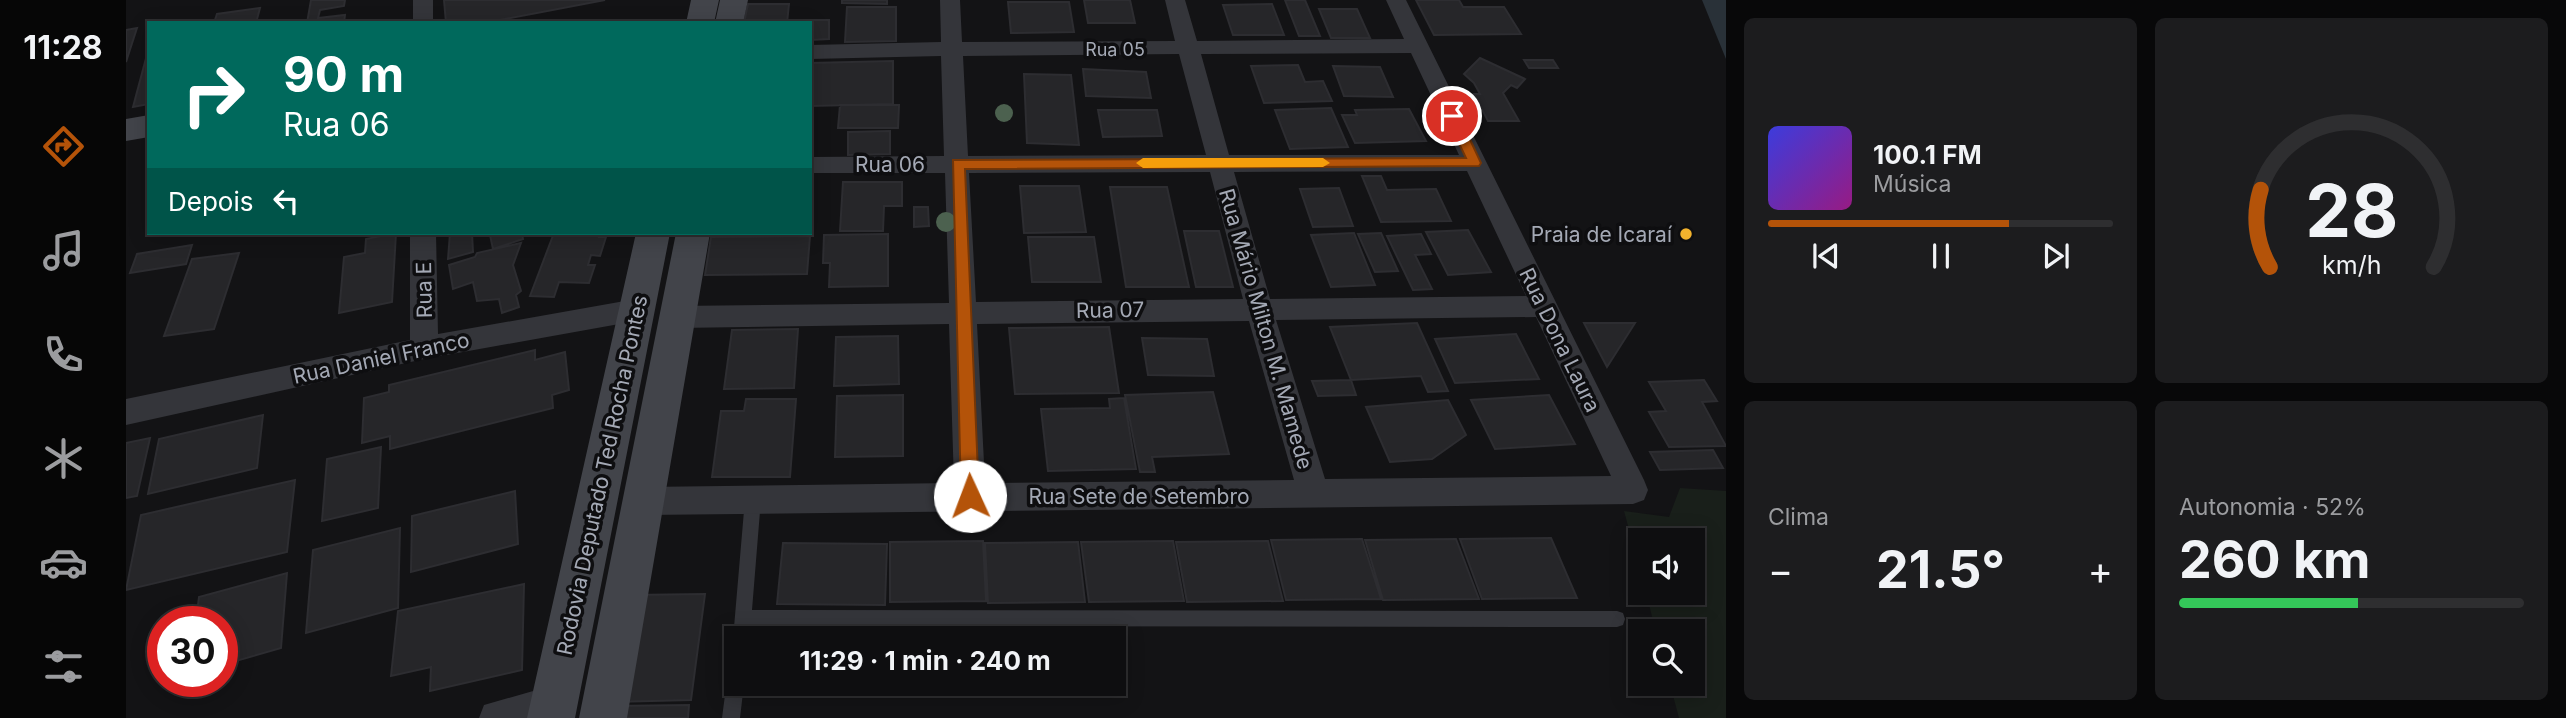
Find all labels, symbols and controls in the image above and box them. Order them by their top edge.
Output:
text: 11:28 [23,28,103,67]
street label: Rua 05 [1085,39,1145,60]
text: 90 m [283,45,404,104]
icon: right [168,49,259,140]
pin [1422,86,1482,146]
icon: arrive [1433,97,1471,135]
text: Rua 06 [283,105,390,144]
icon: directions [39,122,88,171]
text: 100.1 FM [1873,139,1982,170]
street label: Rua 06 [855,152,925,177]
text: 28 [2305,166,2398,255]
text: Música [1873,170,1951,198]
icon: left [267,182,305,220]
text: Depois [168,186,253,217]
street label: Rua Mário Milton M. Mamede [1214,186,1318,472]
place label: Praia de Icaraí [1531,222,1673,247]
icon: music [39,226,88,275]
marker: Praia de Icaraí [1678,226,1694,242]
icon: previous [1807,237,1845,275]
icon: pause [1922,237,1960,275]
icon: next [2037,237,2075,275]
text: km/h [2322,250,2381,280]
street label: Rua E [411,262,437,318]
street label: Rua Dona Laura [1514,264,1606,416]
street label: Rodovia Deputado Ted Rocha Pontes [552,293,652,657]
street label: Rua 07 [1076,297,1144,323]
street label: Rua Daniel Franco [290,327,472,389]
icon: phone [39,330,88,379]
icon: climate [39,434,88,483]
position arrow [933,459,1007,533]
street label: Rua Sete de Setembro [1028,484,1250,509]
text: Autonomia · 52% [2179,493,2366,521]
text: Clima [1768,503,1829,531]
map controls [1628,528,1705,696]
button: sound [1628,528,1705,605]
text: 260 km [2179,528,2371,591]
icon: car [39,538,88,587]
text: 21.5° [1876,538,2005,601]
text: − [1768,547,1793,593]
text: + [2088,547,2113,593]
speed limit sign: 30 [147,606,238,697]
button: search [1628,619,1705,696]
icon: filters [39,642,88,691]
text: 11:29 · 1 min · 240 m [799,645,1051,676]

